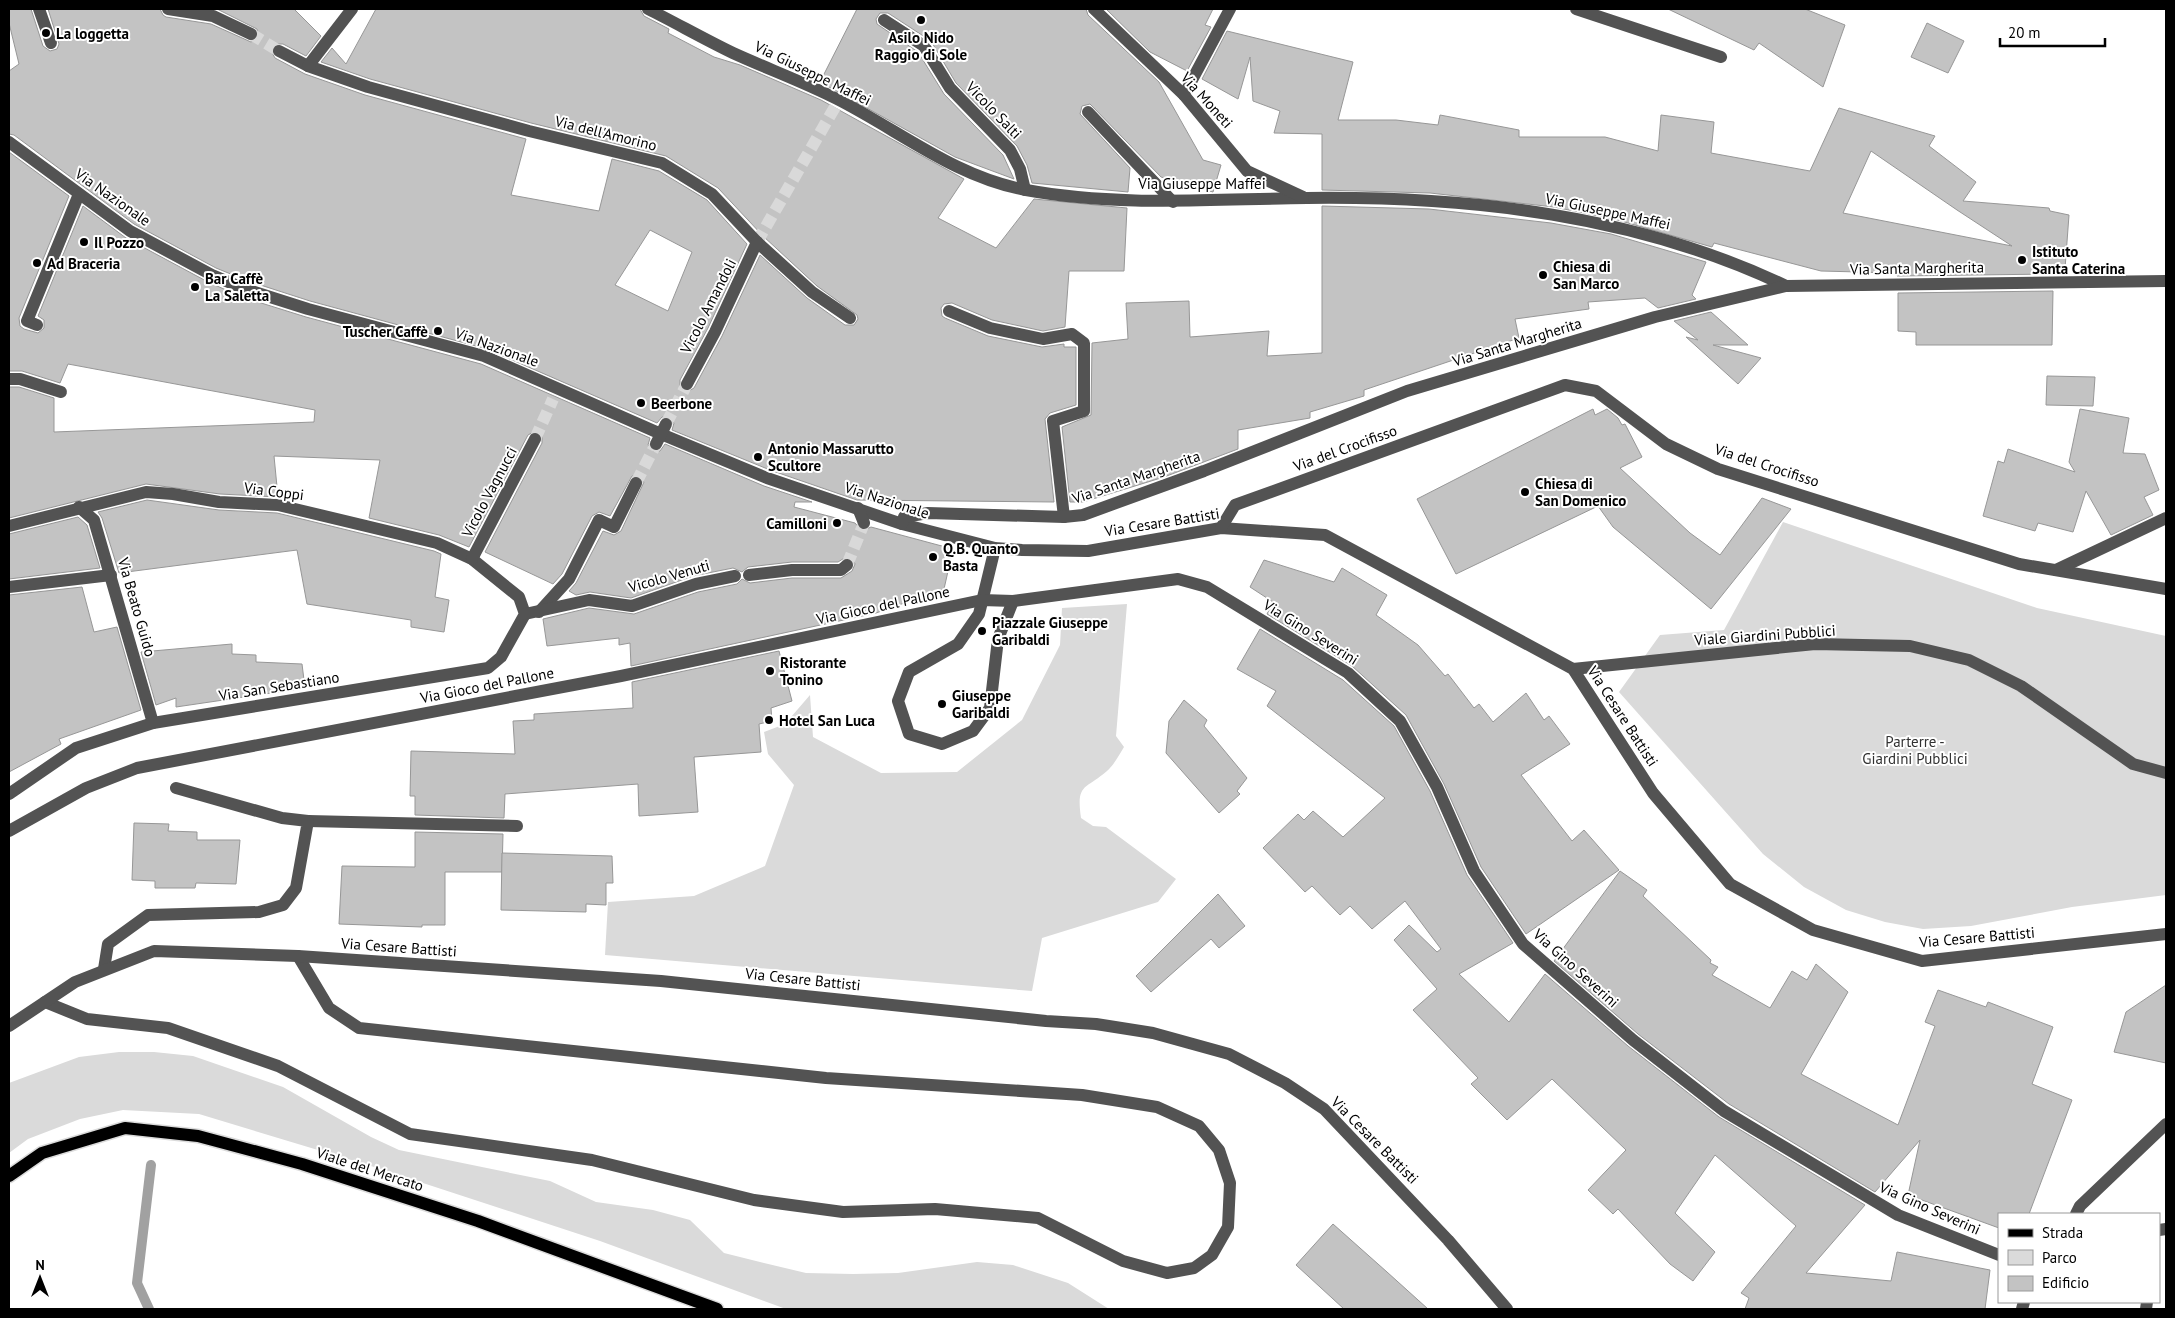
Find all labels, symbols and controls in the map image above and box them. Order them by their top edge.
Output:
marker: Asilo Nido Raggio di Sole [915,14,927,26]
scale bar [2000,15,2105,47]
text: 20 m [2008,23,2041,42]
place label: La loggetta [56,24,129,43]
marker: La loggetta [40,27,52,39]
place label: Asilo Nido Raggio di Sole [875,28,968,64]
street label: Via Giuseppe Maffei [751,36,874,109]
street label: Via Moneti [1176,67,1237,132]
street label: Vicolo Salti [961,77,1026,143]
street label: Via dell'Amorino [552,111,659,155]
street label: Via Nazionale [71,163,154,230]
street label: Via Giuseppe Maffei [1137,174,1266,193]
street label: Via Giuseppe Maffei [1543,188,1672,234]
place label: Il Pozzo [94,233,144,252]
marker: Il Pozzo [78,236,90,248]
place label: Istituto Santa Caterina [2032,242,2125,278]
place label: Ad Braceria [47,254,120,273]
marker: Istituto Santa Caterina [2016,254,2028,266]
street label: Vicolo Amandoli [675,255,740,358]
marker: Ad Braceria [31,257,43,269]
place label: Chiesa di San Marco [1553,257,1619,293]
street label: Via Santa Margherita [1849,257,1984,279]
place label: Bar Caffè La Saletta [205,269,269,305]
marker: Chiesa di San Marco [1537,269,1549,281]
marker: Bar Caffè La Saletta [189,281,201,293]
street label: Via Santa Margherita [1449,313,1584,371]
place label: Tuscher Caffè [343,322,428,341]
street label: Via Nazionale [451,323,542,371]
marker: Tuscher Caffè [432,325,444,337]
place label: Beerbone [651,394,713,413]
marker: Beerbone [635,397,647,409]
street label: Via del Crocifisso [1290,420,1399,476]
place label: Antonio Massarutto Scultore [768,439,894,475]
street label: Via del Crocifisso [1711,439,1822,491]
street label: Vicolo Vagnucci [457,444,521,541]
street label: Via Santa Margherita [1069,446,1202,508]
marker: Antonio Massarutto Scultore [752,451,764,463]
place label: Chiesa di San Domenico [1535,474,1626,510]
street label: Via Nazionale [841,477,932,523]
street label: Via Coppi [242,478,305,504]
marker: Chiesa di San Domenico [1519,486,1531,498]
street label: Via Cesare Battisti [1102,504,1221,541]
place label: Camilloni [766,514,827,533]
marker: Camilloni [831,517,843,529]
place label: Q.B. Quanto Basta [943,539,1018,575]
marker: Q.B. Quanto Basta [927,551,939,563]
street label: Via Beato Guido [114,554,160,659]
street label: Vicolo Venuti [625,555,712,597]
street label: Via Gioco del Pallone [814,582,951,629]
street label: Via Gino Severini [1259,595,1362,669]
place label: Piazzale Giuseppe Garibaldi [992,613,1108,649]
street label: Viale Giardini Pubblici [1693,621,1836,649]
marker: Piazzale Giuseppe Garibaldi [976,625,988,637]
place label: Ristorante Tonino [780,653,847,689]
street label: Via Cesare Battisti [1583,661,1663,770]
street label: Via Gioco del Pallone [418,663,555,707]
marker: Ristorante Tonino [764,665,776,677]
street label: Via San Sebastiano [216,667,341,705]
place label: Giuseppe Garibaldi [952,686,1011,722]
marker: Giuseppe Garibaldi [936,698,948,710]
place label: Hotel San Luca [779,711,875,730]
marker: Hotel San Luca [763,714,775,726]
park label: Parterre - Giardini Pubblici [1862,732,1968,768]
street label: Via Cesare Battisti [1917,922,2036,952]
street label: Via Gino Severini [1528,924,1623,1011]
street label: Via Cesare Battisti [340,933,457,961]
street label: Via Cesare Battisti [743,963,862,995]
street label: Via Cesare Battisti [1327,1092,1423,1188]
street label: Viale del Mercato [313,1142,426,1195]
street label: Via Gino Severini [1876,1177,1984,1239]
legend [1998,1213,2160,1303]
text: Strada [2042,1223,2083,1242]
text: Parco [2042,1248,2077,1267]
north arrow [15,1253,65,1303]
text: N [35,1256,45,1274]
text: Edificio [2042,1273,2089,1292]

